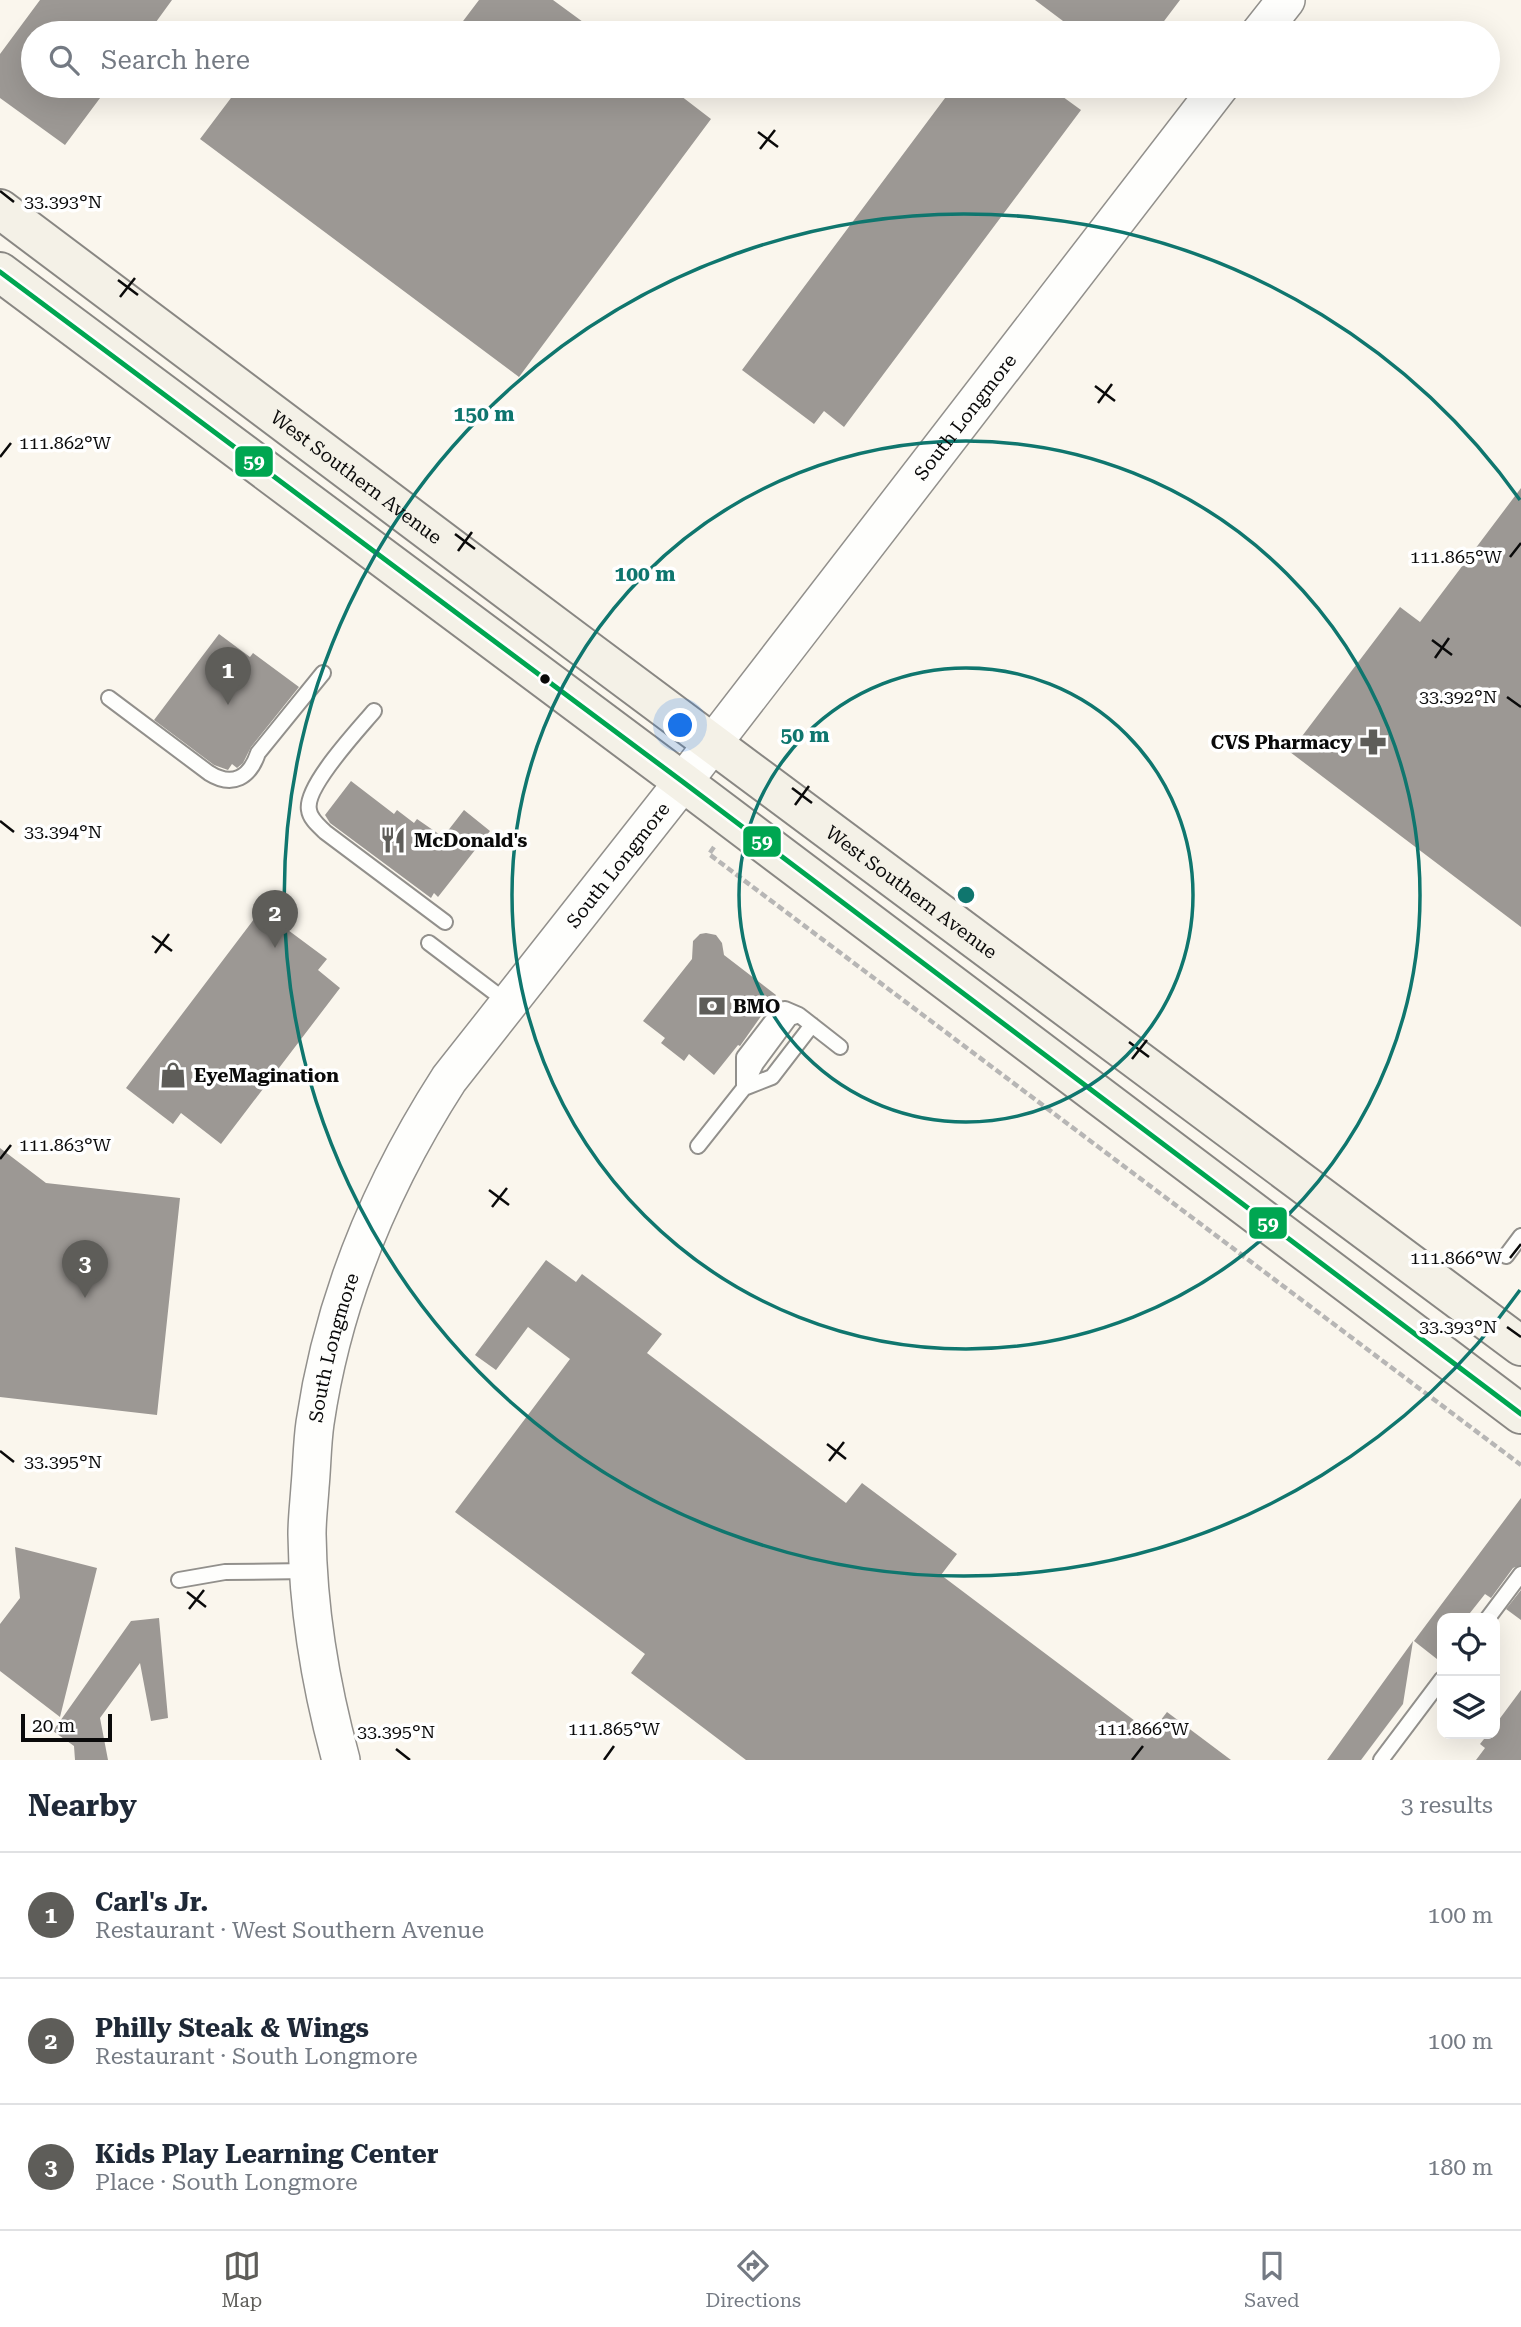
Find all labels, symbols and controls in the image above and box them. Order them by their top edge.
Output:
search box [21,21,1500,98]
icon: search [45,41,83,79]
text: Search here [101,45,250,75]
text: 33.393°N [24,191,102,212]
street label: South Longmore [909,349,1021,485]
text: 150 m [454,402,514,426]
street label: West Southern Avenue [266,406,446,549]
text: 111.862°W [19,432,112,453]
line badge: 59 [234,445,274,478]
text: 59 [243,450,265,473]
text: 111.865°W [1410,546,1503,567]
text: 100 m [615,562,675,586]
pin: 1 [205,647,251,705]
unlabelled marker [538,672,552,686]
text: 33.392°N [1419,686,1497,707]
your location [663,708,697,742]
text: 50 m [780,723,830,747]
pharmacy icon: CVS Pharmacy [1358,727,1388,757]
place label: CVS Pharmacy [1211,731,1353,754]
street label: South Longmore [562,798,675,933]
text: 33.394°N [24,821,102,842]
street label: West Southern Avenue [821,821,1002,964]
restaurant icon: McDonald's [378,825,408,855]
line badge: 59 [742,825,782,858]
place label: McDonald's [414,829,527,852]
text: 59 [751,830,773,853]
centre of rings [954,883,978,907]
pin: 2 [252,890,298,948]
bank icon: BMO [697,991,727,1021]
place label: BMO [733,995,780,1018]
shop icon: EyeMagination [158,1060,188,1090]
place label: EyeMagination [194,1064,339,1087]
text: 111.863°W [19,1134,112,1155]
line badge: 59 [1248,1206,1288,1240]
text: 59 [1257,1212,1279,1235]
pin: 3 [62,1240,108,1298]
text: 111.866°W [1410,1247,1503,1268]
street label: South Longmore [304,1270,364,1424]
text: 33.393°N [1419,1316,1497,1337]
text: 33.395°N [24,1451,102,1472]
map controls [1437,1613,1500,1739]
button: locate [1437,1613,1500,1676]
button: layers [1437,1676,1500,1739]
scale bar [21,1711,112,1743]
text: 20 m [32,1714,75,1737]
text: 111.865°W [568,1718,661,1739]
text: 111.866°W [1097,1718,1190,1739]
text: 33.395°N [357,1721,435,1742]
text: Nearby [28,1788,137,1823]
text: 3 results [1401,1792,1493,1819]
text: Carl's Jr. [95,1887,208,1917]
text: 1 [45,1902,57,1929]
text: 100 m [1428,1902,1493,1929]
text: Restaurant · West Southern Avenue [95,1917,484,1944]
text: Philly Steak & Wings [95,2013,369,2043]
text: 2 [45,2028,57,2055]
text: 100 m [1428,2028,1493,2055]
text: Restaurant · South Longmore [95,2043,418,2070]
text: Kids Play Learning Center [95,2139,439,2169]
text: 3 [45,2154,57,2181]
text: 180 m [1428,2154,1493,2181]
text: Place · South Longmore [95,2169,358,2196]
tab: Map [222,2247,262,2312]
tab: Directions [705,2247,801,2312]
tab: Saved [1244,2247,1299,2312]

